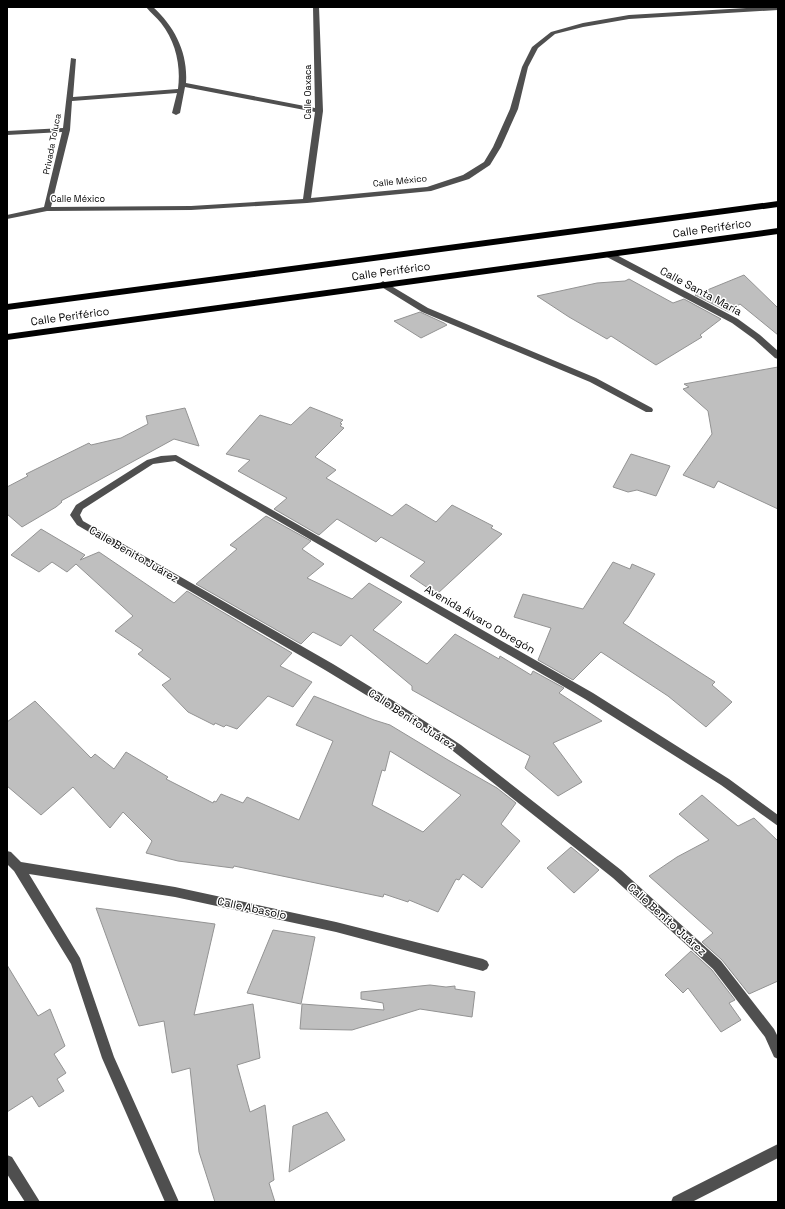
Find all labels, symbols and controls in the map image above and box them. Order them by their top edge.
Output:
street label: Calle Oaxaca [302,64,314,120]
street label: Privada Toluca [40,112,64,176]
street label: Calle México [372,172,428,190]
street label: Calle México [51,193,106,205]
street label: Calle Periférico [672,216,752,240]
street label: Calle Periférico [351,259,431,283]
street label: Calle Santa María [658,263,745,319]
street label: Calle Periférico [30,304,110,328]
street label: Calle Benito Juárez [87,523,182,585]
street label: Avenida Álvaro Obregón [422,582,538,656]
street label: Calle Benito Juárez [366,686,458,753]
street label: Calle Benito Juárez [625,880,709,958]
street label: Calle Abasolo [216,894,288,922]

